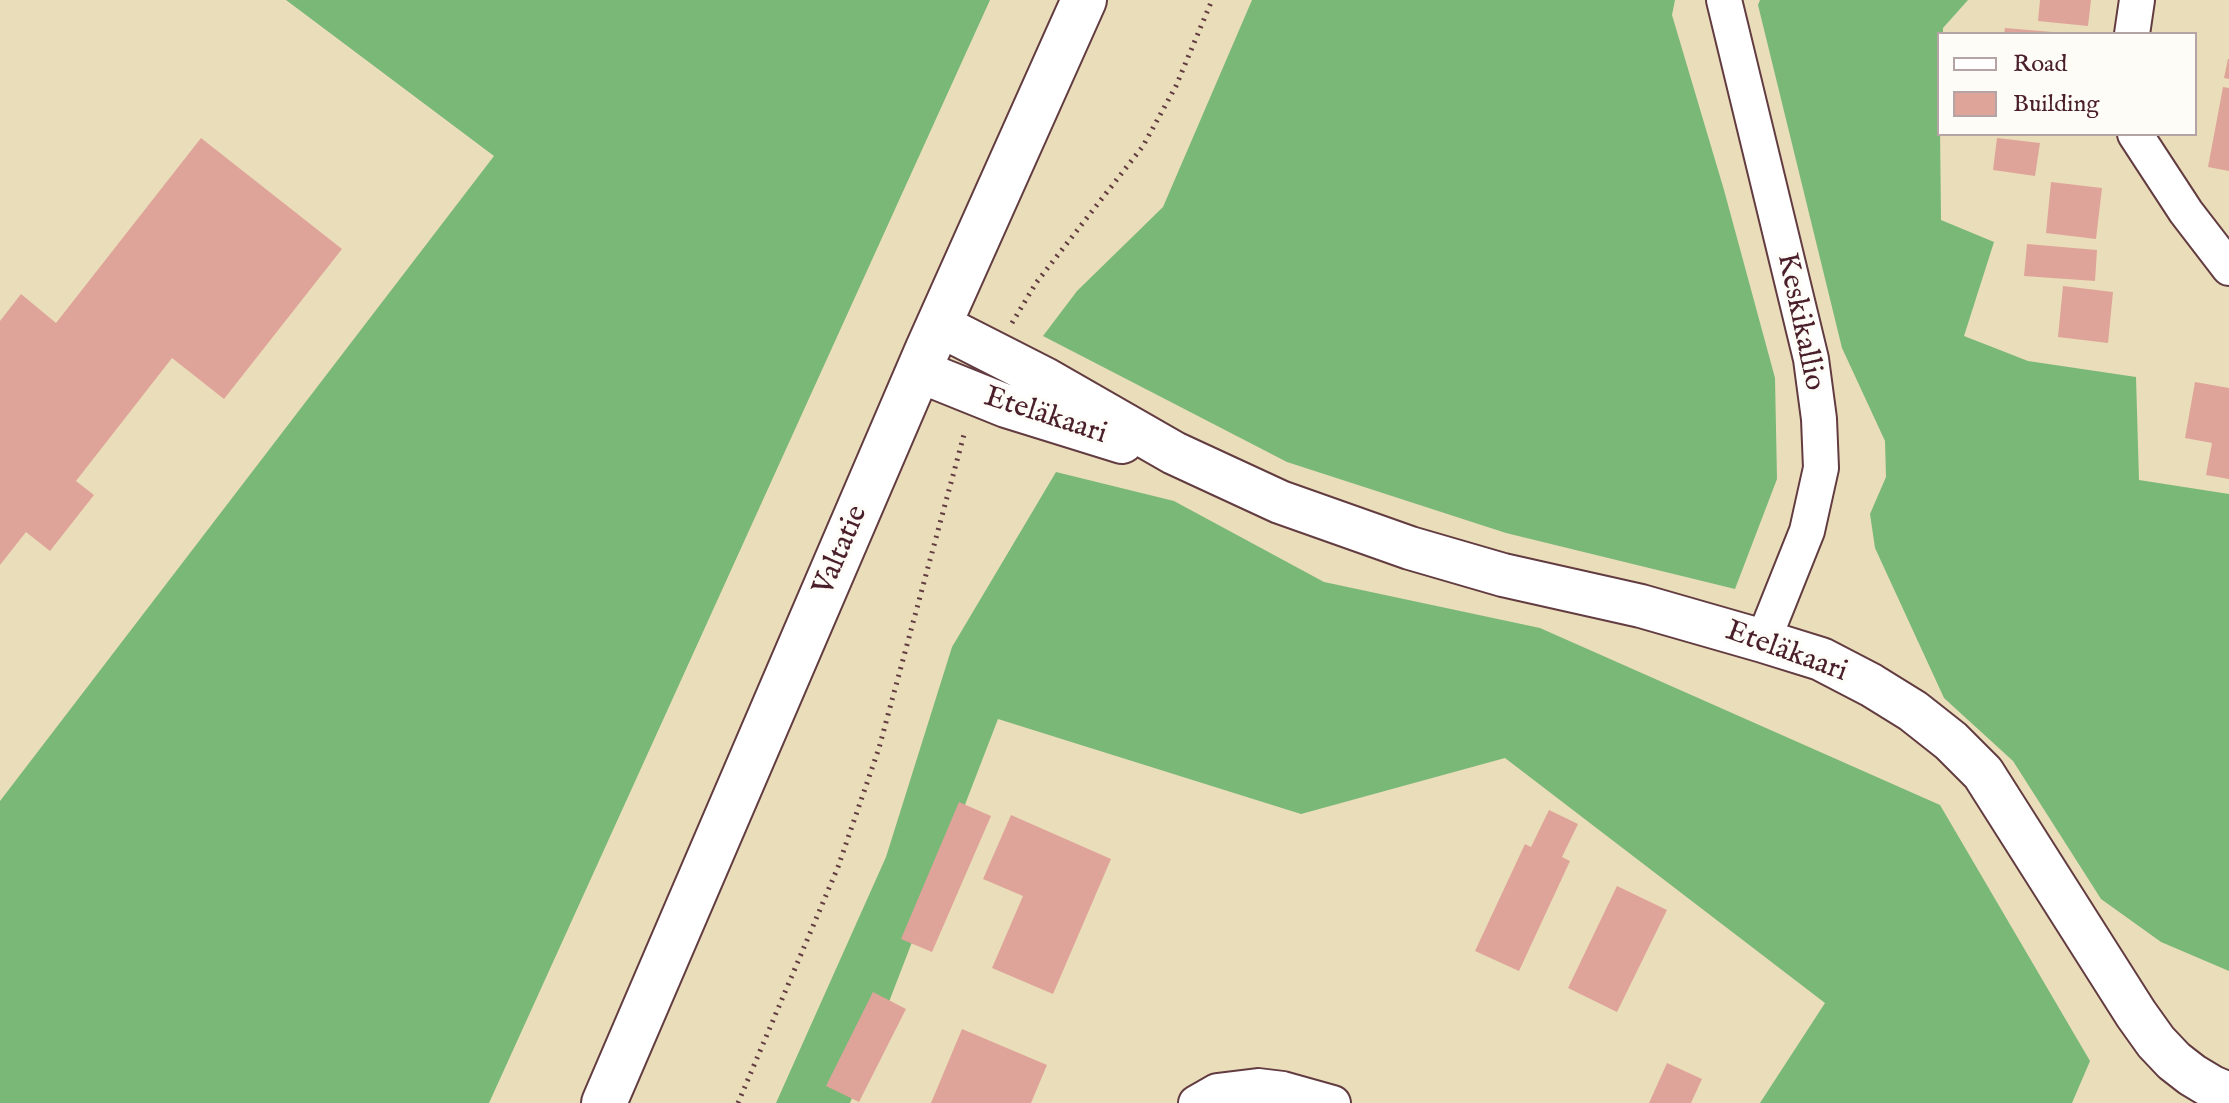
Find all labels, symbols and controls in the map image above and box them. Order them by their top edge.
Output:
legend [1937,32,2197,136]
text: Road [2013,49,2067,80]
text: Building [2013,89,2099,120]
street label: Keskikallio [1767,250,1831,394]
street label: Eteläkaari [979,380,1111,454]
street label: Valtatie [807,501,877,601]
street label: Eteläkaari [1720,614,1852,692]

